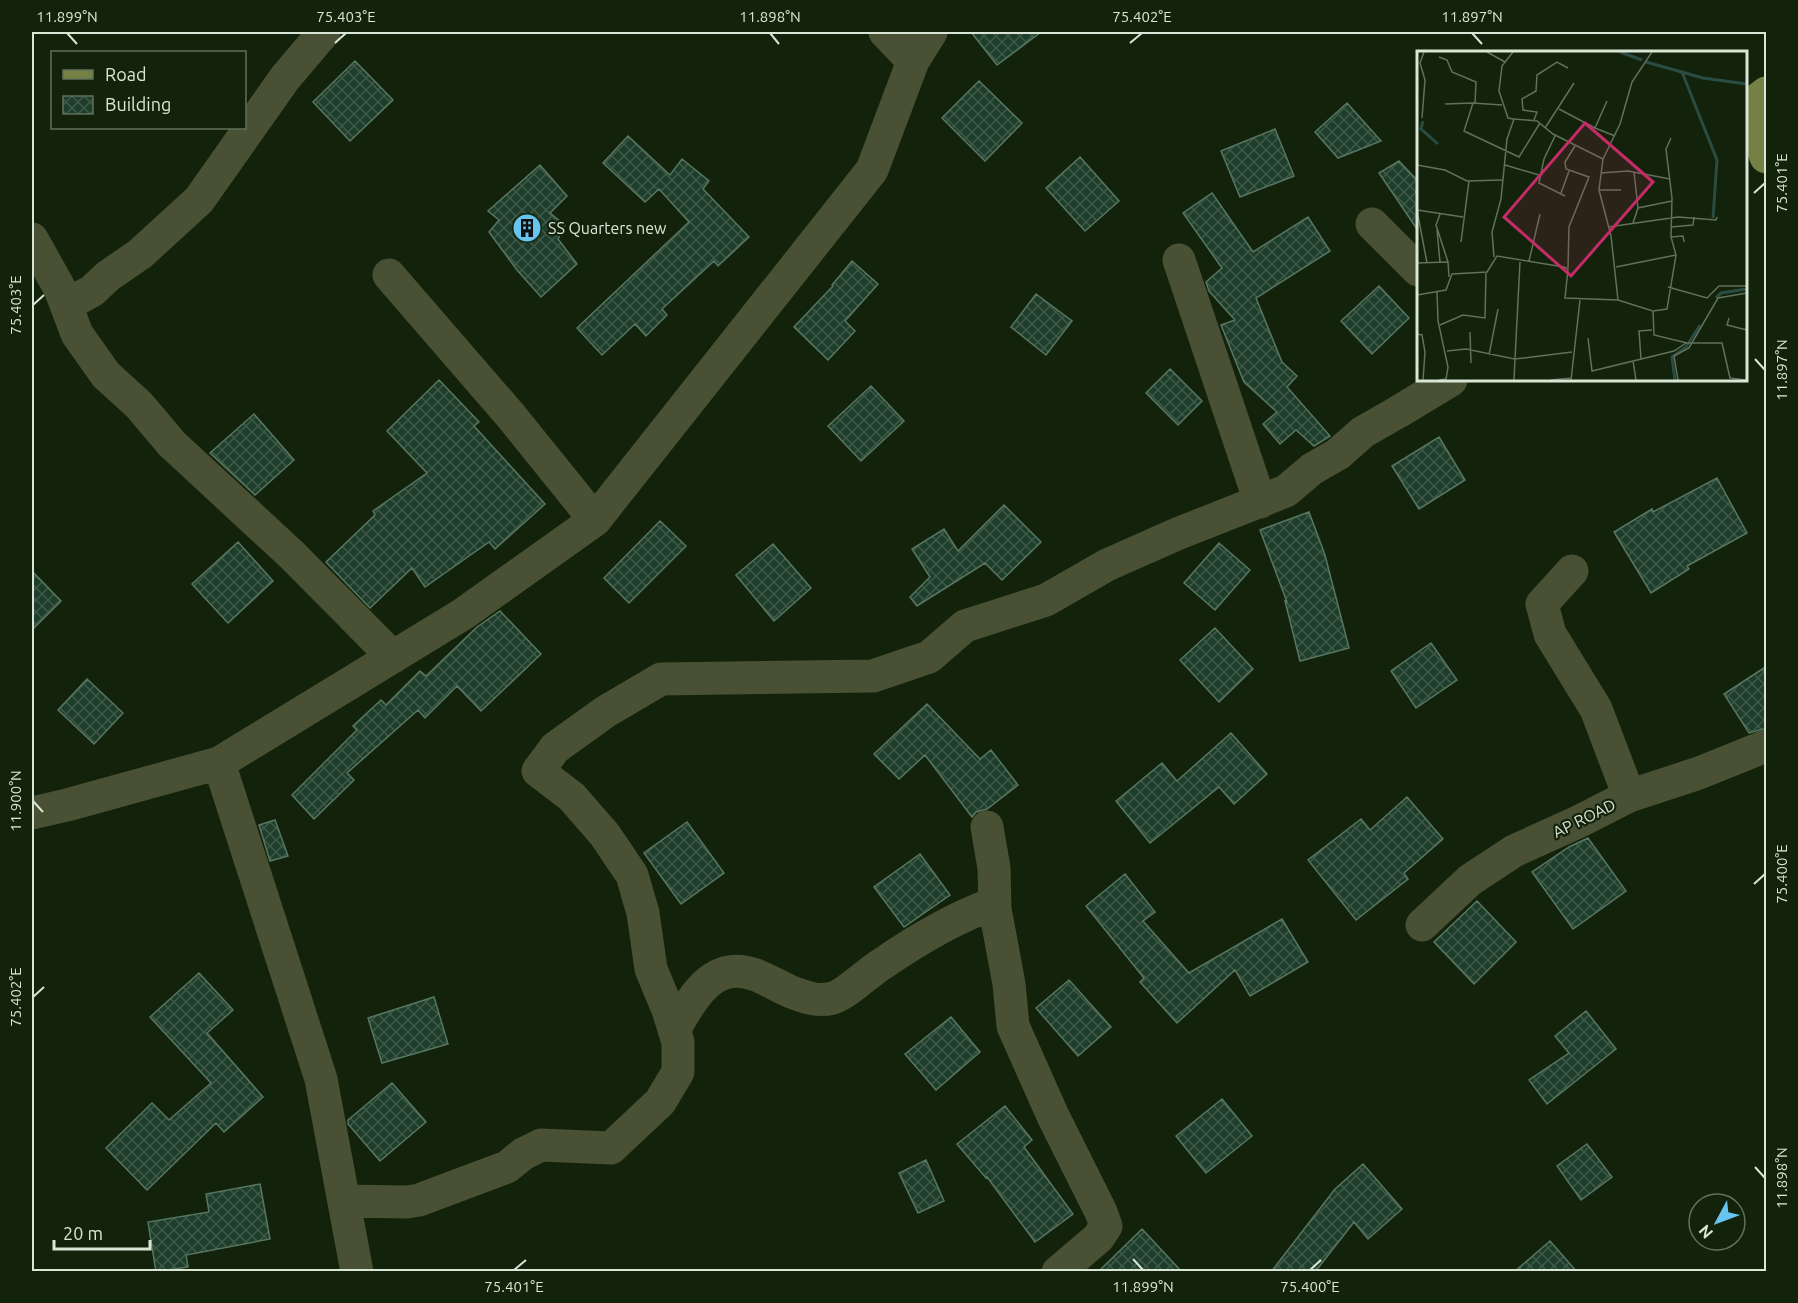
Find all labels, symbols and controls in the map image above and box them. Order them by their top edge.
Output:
text: 11.899°N [36,8,98,25]
text: 75.403°E [316,8,376,25]
text: 11.898°N [739,8,801,25]
text: 75.402°E [1112,8,1172,25]
text: 11.897°N [1441,8,1503,25]
legend [51,51,246,129]
inset map [1417,51,1747,381]
text: Road [105,64,147,84]
text: Building [105,94,171,114]
text: 75.401°E [1773,153,1790,213]
building icon: SS Quarters new [511,212,543,244]
place label: SS Quarters new [548,219,667,237]
text: 75.403°E [7,275,24,335]
text: 11.897°N [1773,339,1790,401]
text: 11.900°N [7,770,24,832]
street label: AP ROAD [1550,795,1618,841]
text: 75.400°E [1773,844,1790,904]
text: 75.402°E [7,967,24,1027]
text: 11.898°N [1773,1147,1790,1209]
north arrow [1687,1192,1747,1252]
scale bar [54,1213,150,1251]
text: N [1695,1221,1716,1242]
text: 20 m [63,1223,103,1243]
text: 75.401°E [484,1278,544,1295]
text: 11.899°N [1112,1278,1174,1295]
text: 75.400°E [1280,1278,1340,1295]

